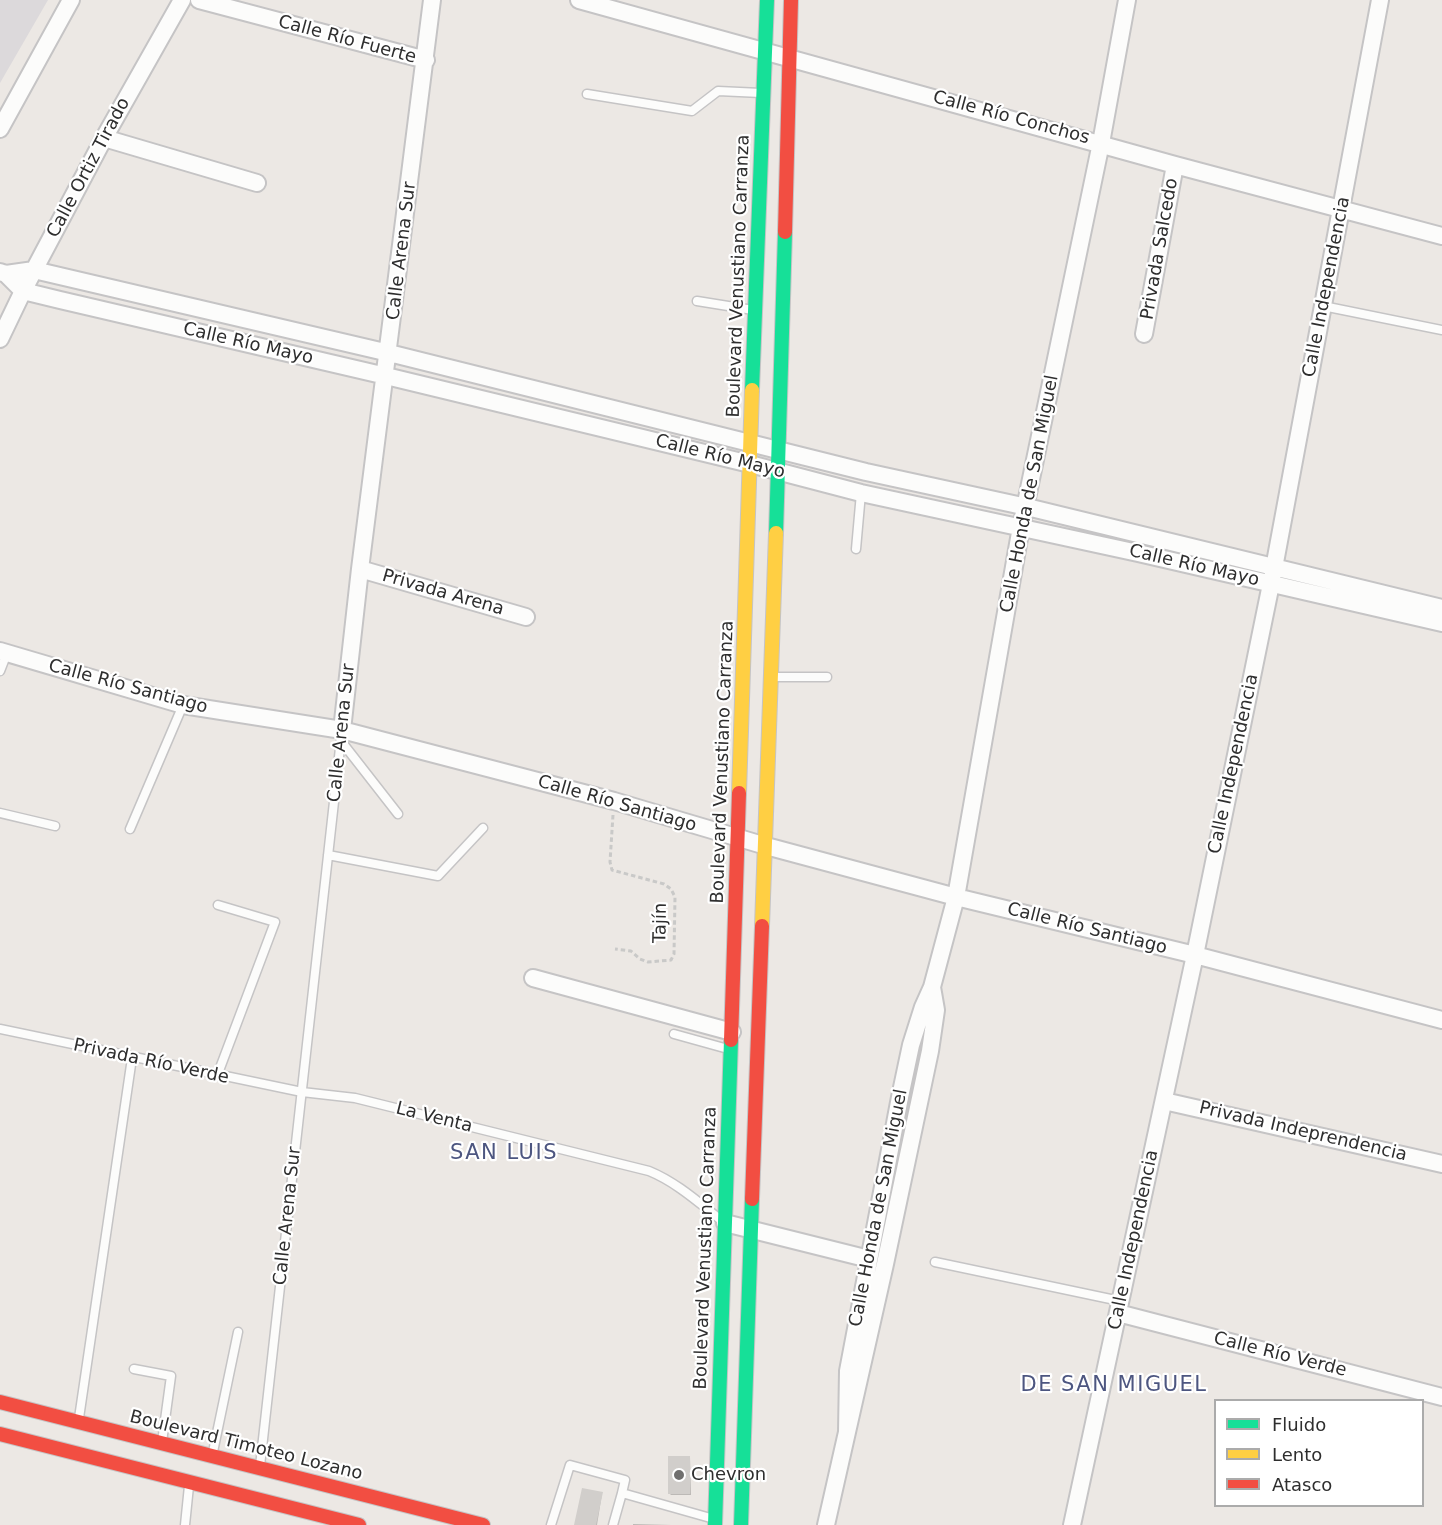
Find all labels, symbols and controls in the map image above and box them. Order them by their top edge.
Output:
street label: Calle Río Fuerte [276,11,418,69]
street label: Calle Río Conchos [930,87,1092,149]
street label: Calle Ortiz Tirado [43,94,135,242]
street label: Boulevard Venustiano Carranza [723,134,755,418]
street label: Privada Salcedo [1137,176,1183,322]
street label: Calle Arena Sur [383,181,421,321]
street label: Calle Independencia [1299,195,1355,379]
street label: Calle Río Mayo [181,319,315,369]
street label: Calle Honda de San Miguel [996,373,1064,615]
street label: Calle Río Mayo [653,430,787,484]
street label: Calle Río Mayo [1127,541,1261,591]
street label: Privada Arena [380,565,506,621]
street label: Boulevard Venustiano Carranza [707,620,739,904]
street label: Calle Río Santiago [46,655,210,719]
street label: Calle Arena Sur [324,663,360,803]
street label: Calle Independencia [1204,672,1264,856]
street label: Calle Río Santiago [535,771,699,837]
street label: Calle Río Santiago [1005,899,1169,959]
street label: Tajín [650,903,672,943]
street label: Privada Río Verde [71,1035,231,1089]
street label: Calle Honda de San Miguel [845,1087,913,1329]
street label: La Venta [393,1098,475,1138]
street label: Privada Indeprendencia [1197,1098,1409,1166]
street label: Boulevard Venustiano Carranza [690,1106,722,1390]
district label: SAN LUIS [450,1141,558,1167]
street label: Calle Arena Sur [270,1146,306,1286]
street label: Calle Independencia [1104,1148,1164,1332]
street label: Calle Río Verde [1211,1328,1349,1382]
district label: DE SAN MIGUEL [1020,1373,1208,1399]
legend [1214,1399,1424,1507]
street label: Boulevard Timoteo Lozano [127,1407,365,1485]
text: Fluido [1272,1414,1326,1435]
text: Lento [1272,1444,1322,1465]
place label: Chevron [691,1464,766,1486]
marker: Chevron [672,1468,686,1482]
text: Atasco [1272,1474,1332,1495]

